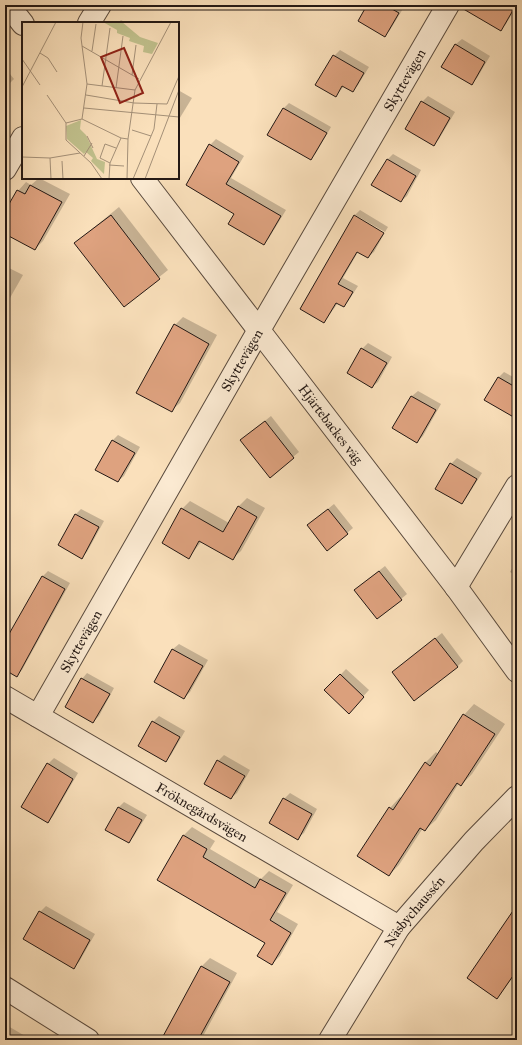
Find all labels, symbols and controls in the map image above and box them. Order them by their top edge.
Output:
inset map [22,22,179,179]
street label: Skyttevägen [380,45,429,114]
street label: Skyttevägen [217,325,267,395]
street label: Hjärtebackes väg [295,381,367,467]
street label: Skyttevägen [56,607,106,676]
street label: Fröknegårdsvägen [153,779,251,846]
street label: Näsbychaussén [380,872,448,950]

